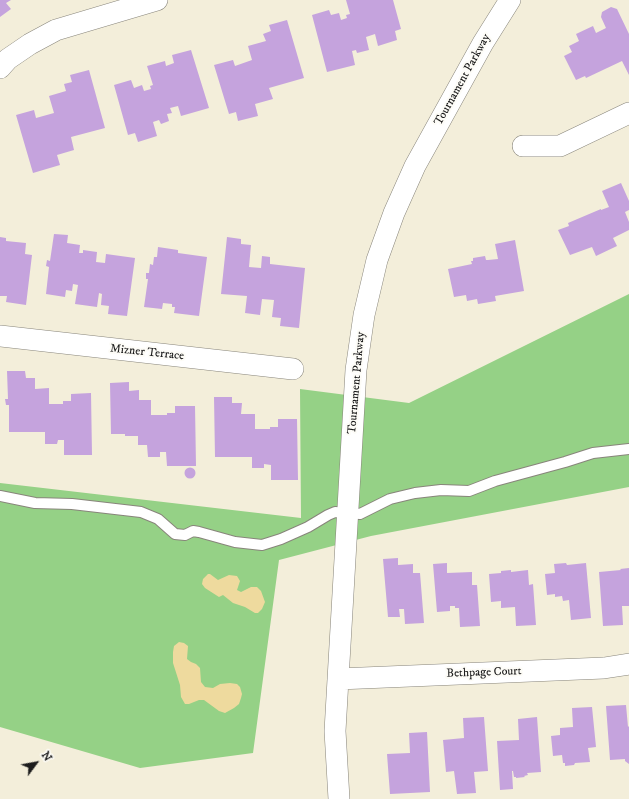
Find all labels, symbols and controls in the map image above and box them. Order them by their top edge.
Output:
street label: Tournament Parkway [432,32,494,128]
street label: Tournament Parkway [345,331,369,435]
street label: Mizner Terrace [109,342,185,364]
street label: Bethpage Court [446,664,522,682]
north arrow [16,743,56,783]
text: N [38,749,55,764]

